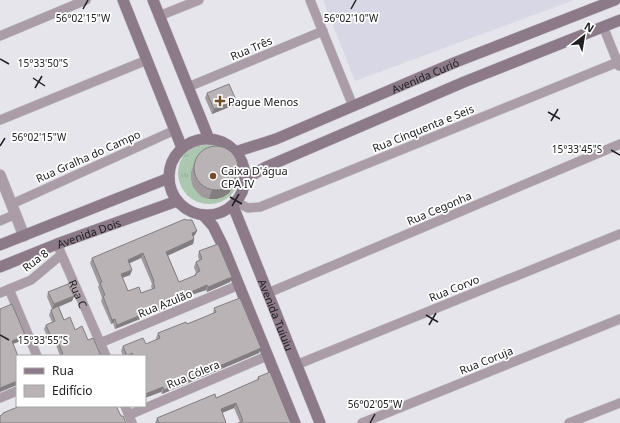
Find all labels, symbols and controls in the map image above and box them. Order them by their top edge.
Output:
text: 56°02'15"W [56,11,111,25]
text: 56°02'10"W [324,11,379,25]
north arrow [564,16,604,56]
text: N [582,18,597,36]
street label: Rua Três [228,32,274,64]
street label: Avenida Curió [389,54,461,96]
text: 15°33'50"S [18,56,69,70]
place label: Pague Menos [228,94,298,109]
marker: Pague Menos [215,96,225,106]
street label: Rua Cinquenta e Seis [370,101,476,155]
street label: Rua Gralha do Campo [33,126,143,186]
text: 56°02'15"W [12,130,67,144]
text: 15°33'45"S [552,142,603,156]
place label: Caixa D'água CPA IV [221,163,288,191]
marker: Caixa D'água CPA IV [208,171,218,181]
street label: Rua Cegonha [404,188,474,228]
street label: Avenida Dois [54,214,123,251]
street label: Rua 8 [19,245,51,275]
street label: Rua Corvo [427,271,482,305]
street label: Rua C [66,277,91,310]
street label: Avenida Tuiuiu [255,277,298,353]
street label: Rua Azulão [136,285,195,321]
text: 15°33'55"S [18,333,69,347]
street label: Rua Coruja [457,342,515,378]
legend [16,355,146,407]
street label: Rua Cólera [164,356,222,392]
text: Rua [52,362,74,379]
text: Edifício [52,382,93,399]
text: 56°02'05"W [348,397,403,411]

